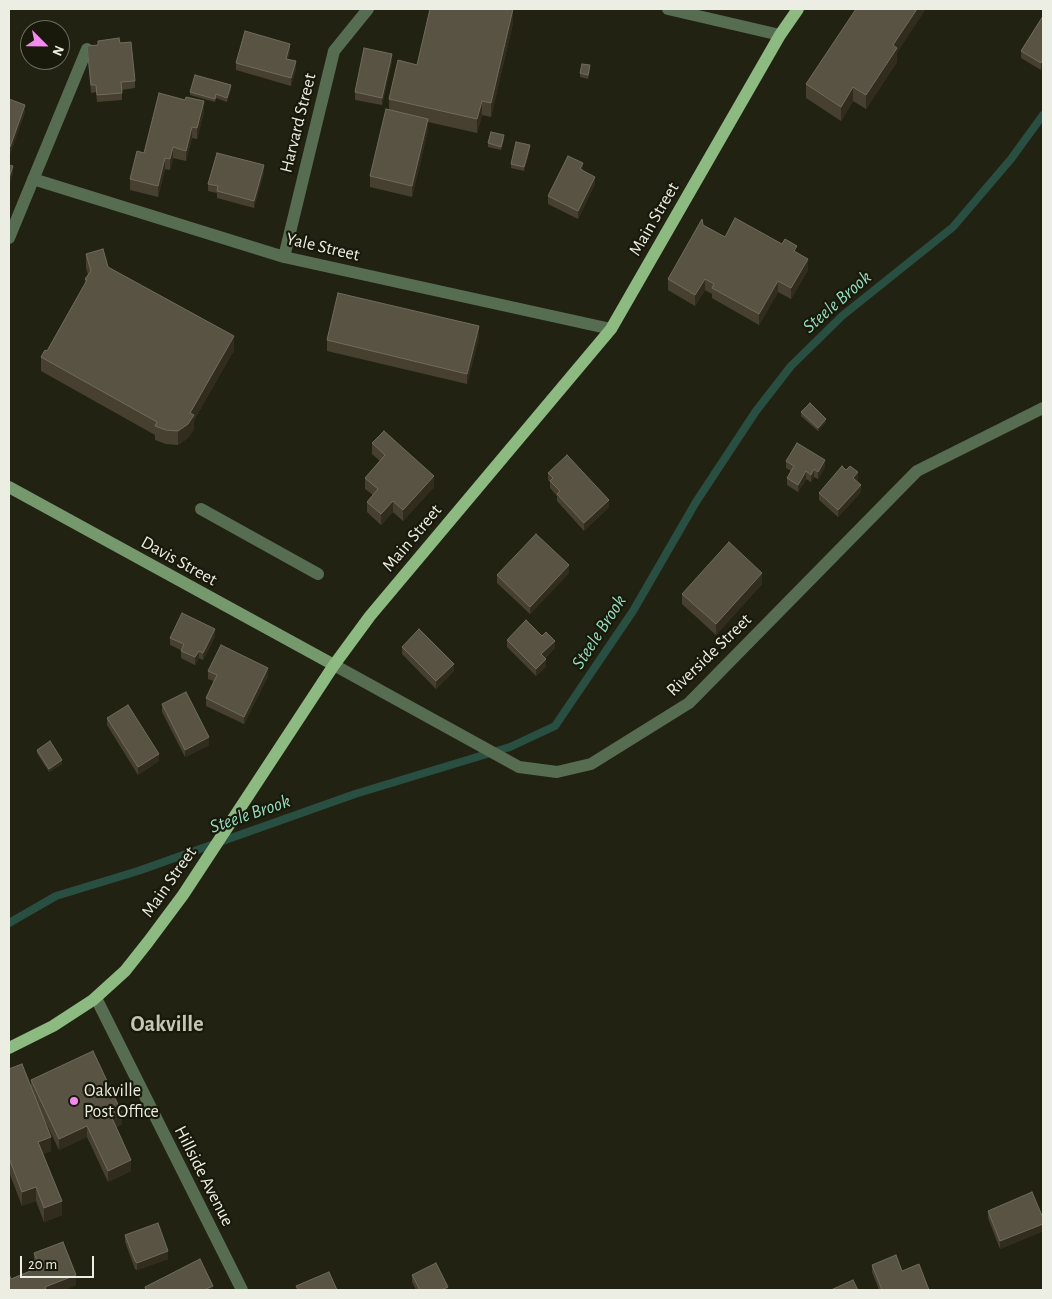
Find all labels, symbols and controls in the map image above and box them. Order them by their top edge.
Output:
north arrow [20,20,70,70]
text: N [50,43,66,58]
street label: Harvard Street [275,71,321,175]
street label: Main Street [624,178,684,260]
street label: Yale Street [284,228,362,266]
water label: Steele Brook [798,266,876,338]
street label: Main Street [378,500,446,576]
street label: Davis Street [137,531,221,591]
water label: Steele Brook [567,591,631,673]
street label: Riverside Street [662,609,756,701]
water label: Steele Brook [207,790,293,838]
street label: Main Street [137,842,201,922]
district label: Oakville [130,1011,204,1037]
place label: Oakville Post Office [84,1080,159,1122]
marker: Oakville Post Office [68,1095,80,1107]
street label: Hillside Avenue [169,1122,239,1230]
scale bar [22,1246,96,1278]
text: 20 m [28,1257,57,1272]

